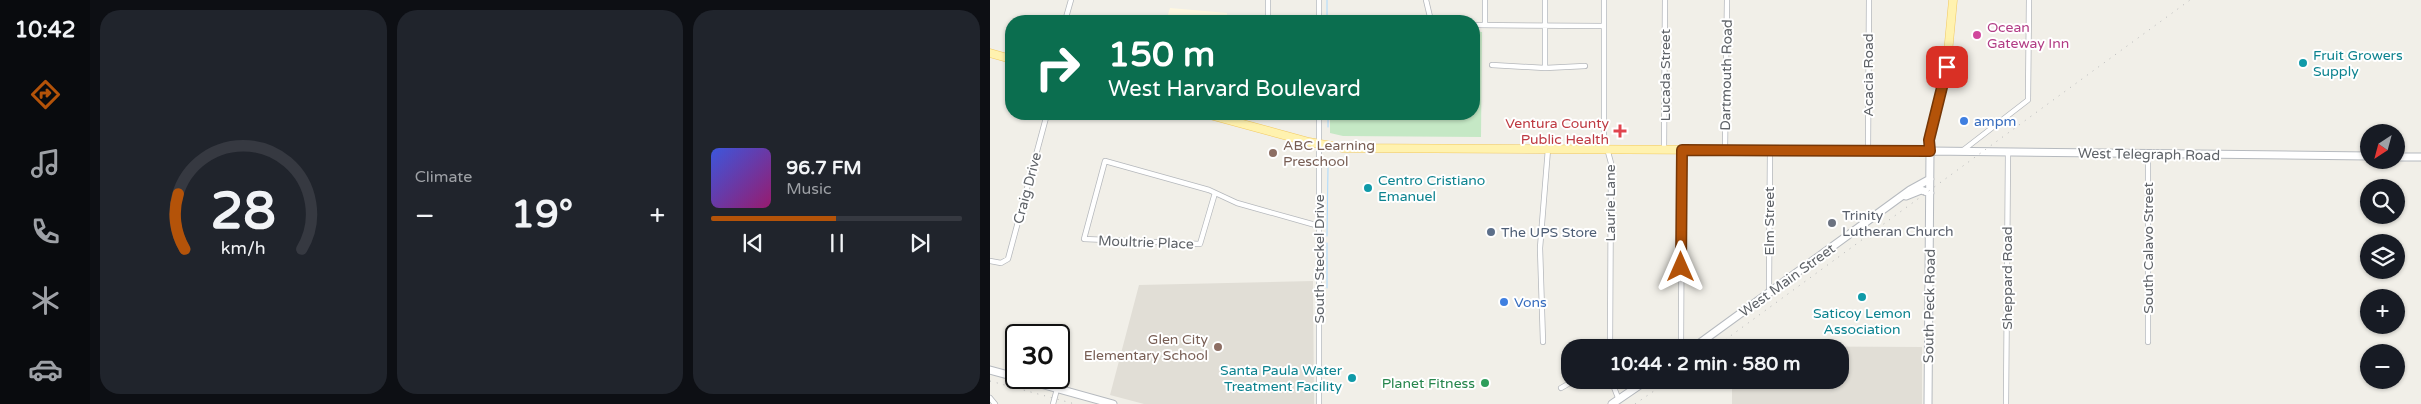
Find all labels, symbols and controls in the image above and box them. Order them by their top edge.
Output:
text: 10:42 [15,17,75,43]
street label: Dartmouth Road [1717,19,1736,131]
place label: Ocean Gateway Inn [1987,19,2069,52]
street label: Lucada Street [1657,28,1674,121]
marker: Ocean Gateway Inn [1971,29,1983,41]
street label: Acacia Road [1860,33,1877,117]
text: 150 m [1108,34,1215,76]
icon: right [1025,35,1090,100]
pin [1926,46,1968,88]
place label: Fruit Growers Supply [2313,47,2403,80]
icon: arrive [1933,53,1961,81]
marker: Fruit Growers Supply [2297,57,2309,69]
text: West Harvard Boulevard [1108,76,1361,102]
icon: directions [28,77,63,112]
place label: ampm [1974,113,2016,130]
place label: Ventura County Public Health [1505,115,1609,148]
marker: ampm [1958,115,1970,127]
marker: Ventura County Public Health [1613,124,1627,138]
north arrow [2360,124,2405,169]
map controls [2360,124,2405,389]
place label: ABC Learning Preschool [1283,137,1375,170]
street label: West Telegraph Road [2078,145,2220,164]
icon: music [28,146,63,181]
marker: ABC Learning Preschool [1267,147,1279,159]
street label: Craig Drive [1010,150,1045,226]
text: 96.7 FM [786,157,862,179]
street label: Laurie Lane [1602,164,1619,242]
text: Climate [415,167,472,187]
place label: Centro Cristiano Emanuel [1378,172,1485,205]
text: Music [786,179,832,199]
button: search [2360,179,2405,224]
text: 28 [211,180,276,243]
marker: Centro Cristiano Emanuel [1362,182,1374,194]
street label: South Calavo Street [2140,182,2157,314]
street label: Elm Street [1761,186,1778,255]
text: 19° [511,192,573,238]
street label: South Steckel Drive [1311,194,1328,324]
text: − [415,199,435,233]
text: + [650,199,665,233]
place label: Trinity Lutheran Church [1842,207,1954,240]
icon: phone [28,214,63,249]
marker: Trinity Lutheran Church [1826,217,1838,229]
place label: The UPS Store [1501,224,1597,241]
marker: The UPS Store [1485,226,1497,238]
street label: Sheppard Road [1999,226,2016,330]
icon: previous [739,229,767,257]
icon: pause [823,229,851,257]
icon: next [906,229,934,257]
street label: Moultrie Place [1098,232,1194,253]
button: layers [2360,234,2405,279]
text: km/h [221,238,266,259]
position arrow [1654,240,1706,292]
street label: West Main Street [1736,240,1839,321]
street label: South Peck Road [1920,249,1939,363]
icon: climate [28,283,63,318]
button: + [2360,289,2405,334]
marker: Saticoy Lemon Association [1856,291,1868,303]
place label: Vons [1514,294,1547,311]
marker: Vons [1498,296,1510,308]
place label: Saticoy Lemon Association [1813,305,1911,338]
speed limit sign: 30 [1005,324,1070,389]
place label: Glen City Elementary School [1084,331,1208,364]
marker: Glen City Elementary School [1212,341,1224,353]
button: − [2360,344,2405,389]
icon: car [28,352,63,387]
text: 10:44 · 2 min · 580 m [1609,353,1801,375]
place label: Santa Paula Water Treatment Facility [1220,362,1343,395]
marker: Santa Paula Water Treatment Facility [1346,372,1358,384]
place label: Planet Fitness [1382,375,1475,392]
marker: Planet Fitness [1479,377,1491,389]

